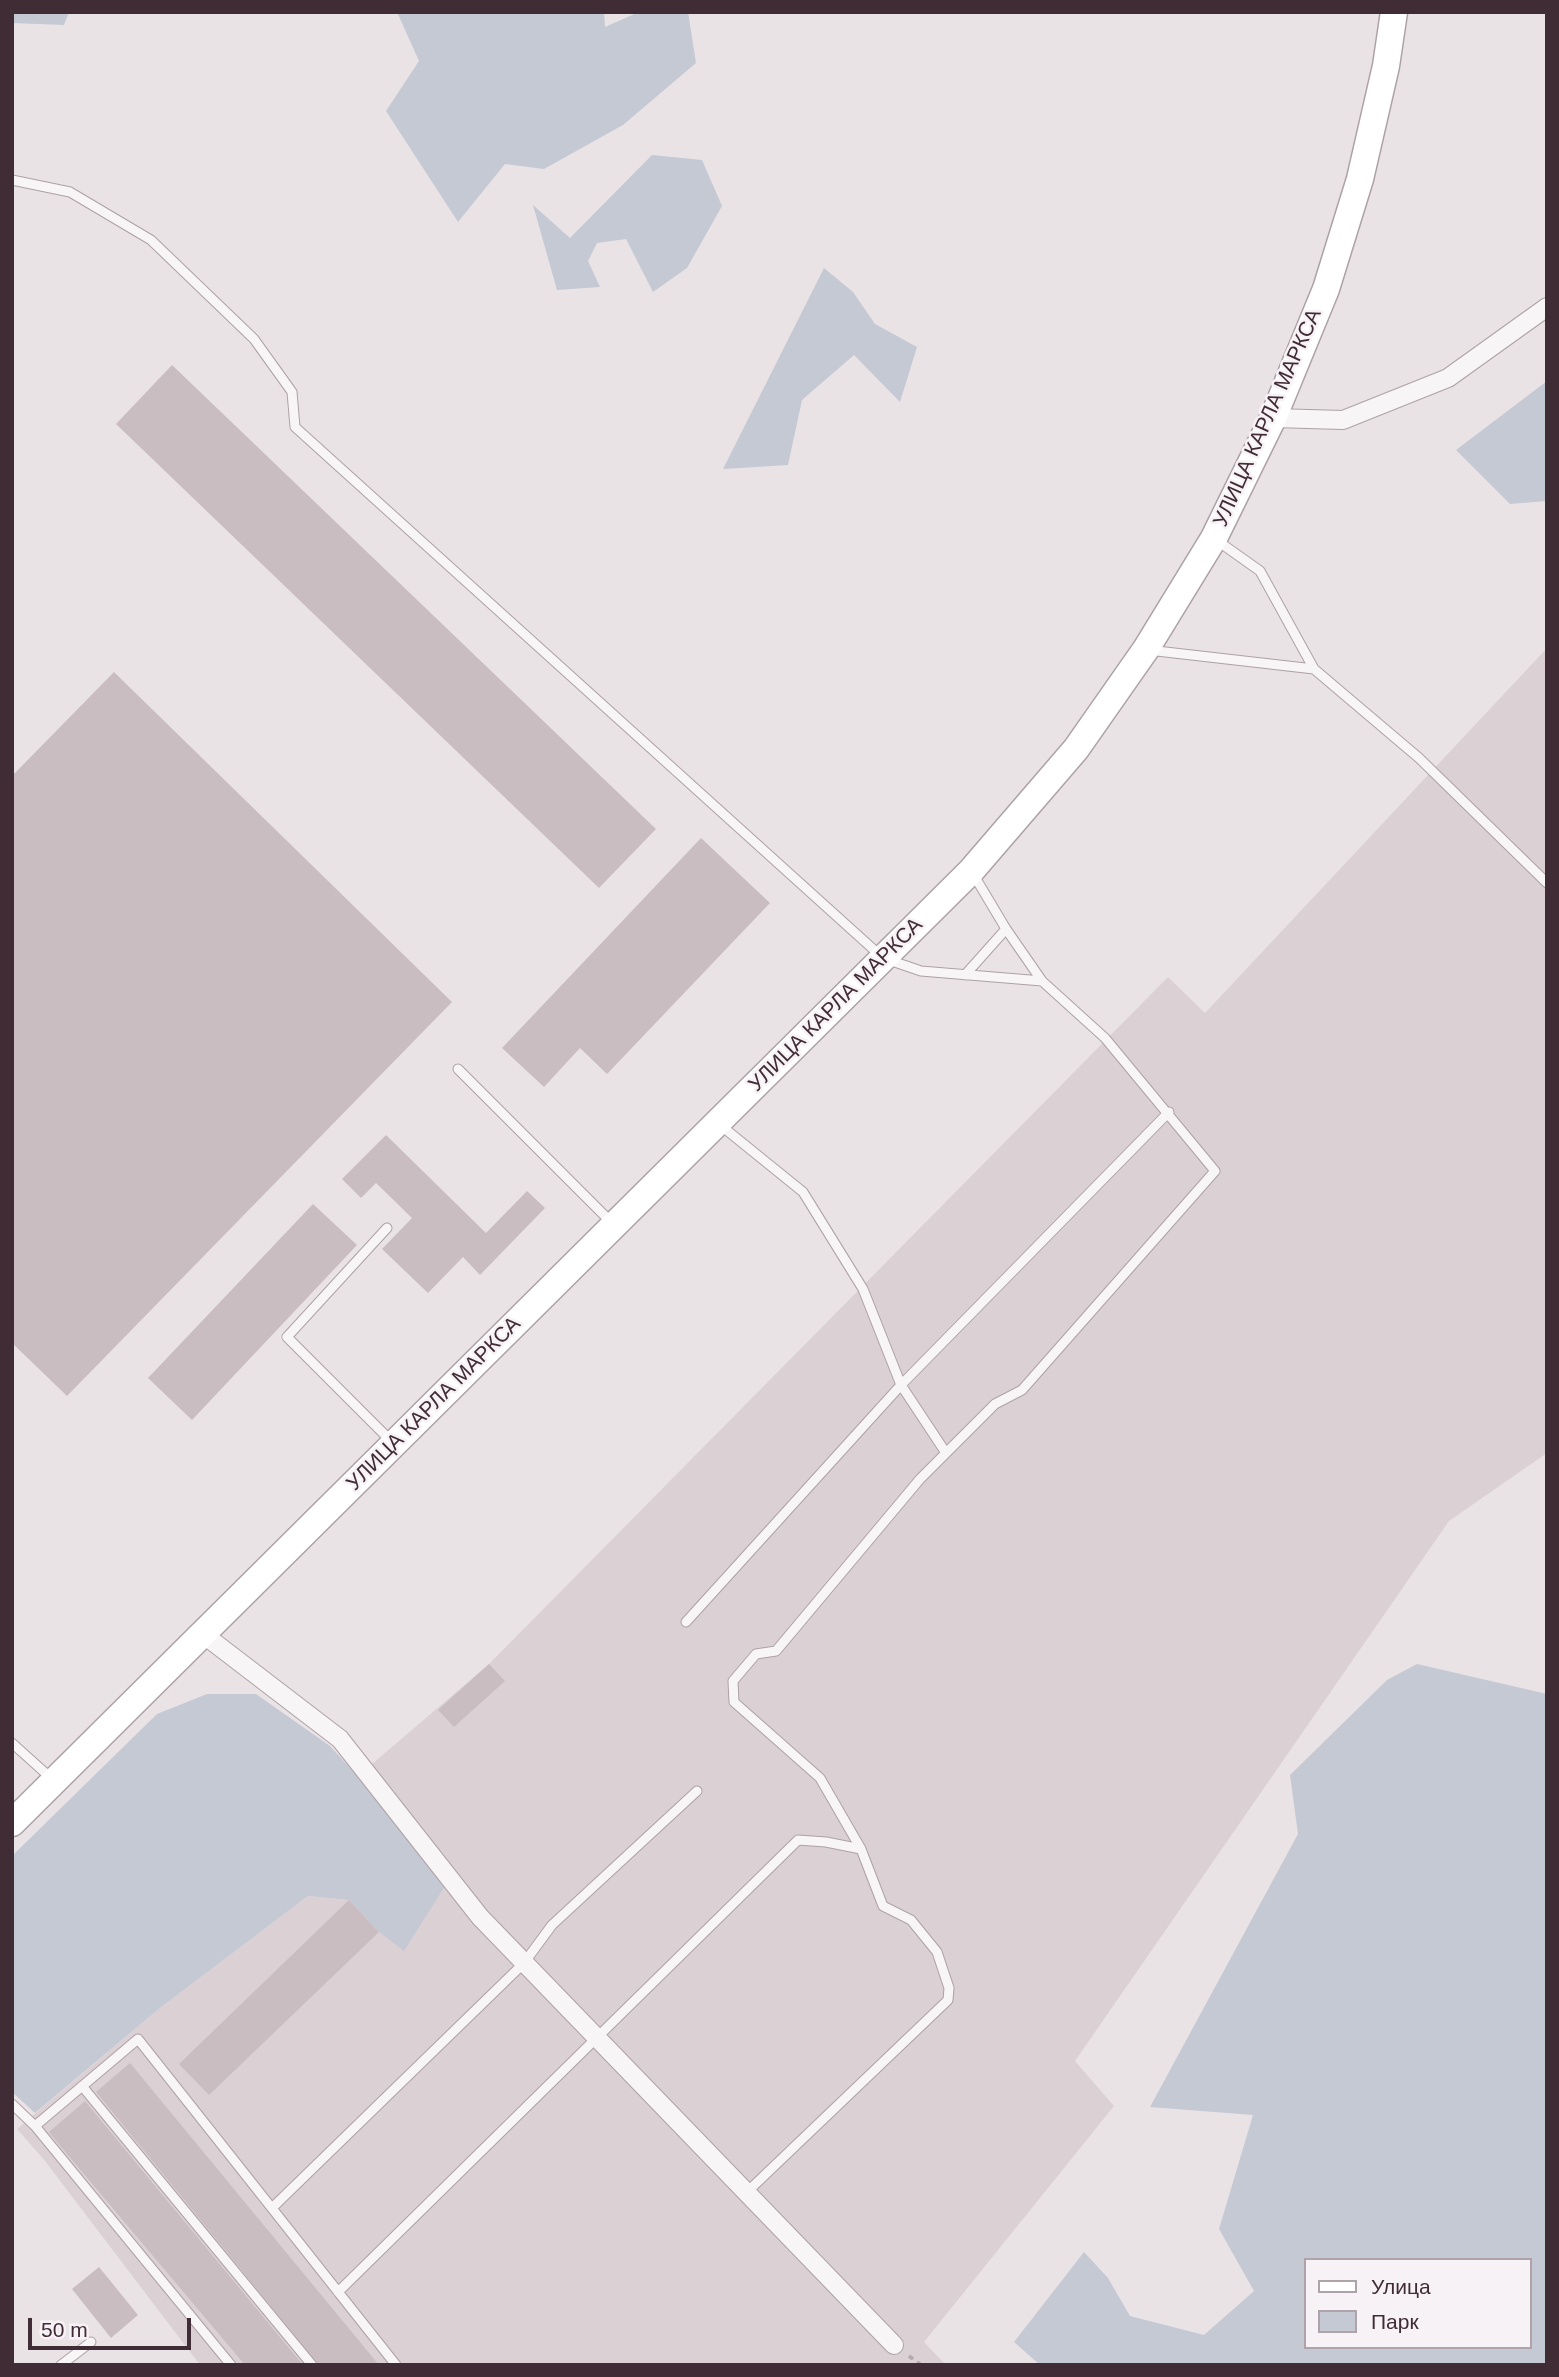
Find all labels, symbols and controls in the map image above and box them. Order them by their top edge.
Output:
street label: УЛИЦА КАРЛА МАРКСА [1209,305,1327,531]
street label: УЛИЦА КАРЛА МАРКСА [744,913,928,1097]
street label: УЛИЦА КАРЛА МАРКСА [342,1312,526,1496]
legend [1304,2258,1531,2349]
text: Улица [1371,2275,1431,2298]
scale bar [32,2304,194,2348]
text: Парк [1371,2310,1419,2333]
text: 50 m [41,2318,88,2341]

